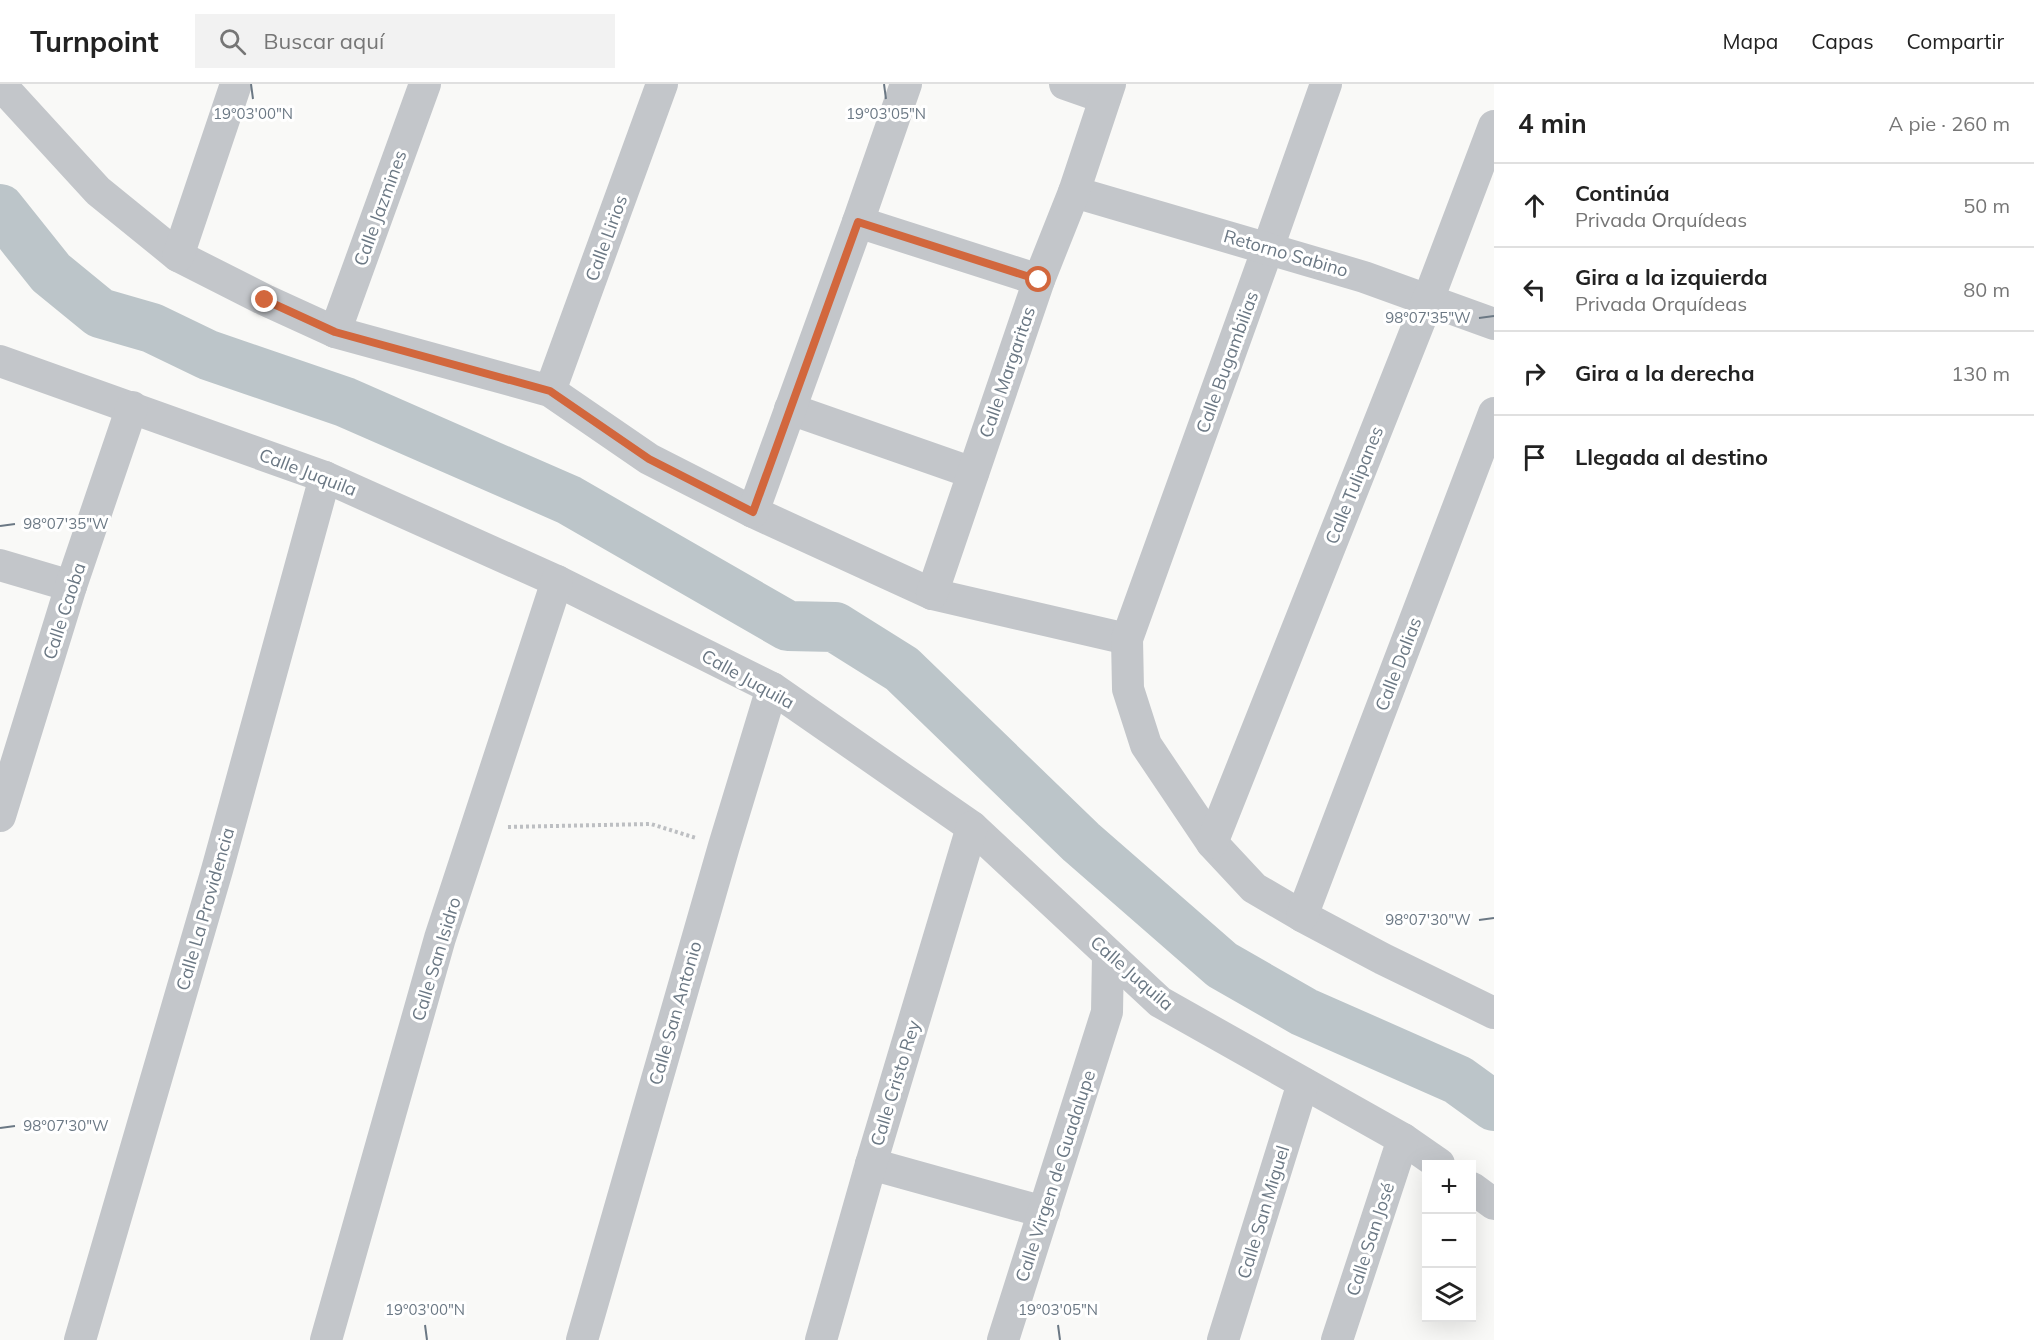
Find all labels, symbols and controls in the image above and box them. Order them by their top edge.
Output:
search box [195,14,615,68]
text: Turnpoint [30,24,159,59]
icon: search [216,25,249,58]
text: Buscar aquí [264,27,384,55]
text: Mapa [1723,28,1778,54]
text: Capas [1811,28,1874,54]
text: Compartir [1907,28,2004,54]
text: 19°03'00"N [213,104,293,123]
text: 19°03'05"N [846,104,926,123]
text: 4 min [1518,107,1587,140]
text: A pie · 260 m [1889,111,2010,136]
street label: Calle Jazmines [348,147,412,269]
text: Continúa [1575,179,1670,207]
icon: ahead [1518,189,1551,222]
street label: Calle Lirios [580,192,632,284]
text: 50 m [1963,193,2010,218]
text: Privada Orquídeas [1575,207,1747,232]
street label: Retorno Sabino [1221,224,1351,282]
text: Gira a la izquierda [1575,263,1768,291]
route start [1025,266,1051,292]
icon: left [1518,273,1551,306]
text: 80 m [1963,277,2010,302]
route end [251,286,277,312]
street label: Calle Bugambilias [1191,288,1263,436]
text: Privada Orquídeas [1575,291,1747,316]
street label: Calle Margaritas [974,303,1040,441]
text: 98°07'35"W [1385,308,1471,327]
icon: right [1518,357,1551,390]
text: Gira a la derecha [1575,359,1755,387]
text: 130 m [1951,361,2010,386]
street label: Calle Tulipanes [1320,423,1388,547]
icon: arrive [1518,441,1551,474]
street label: Calle Juquila [256,443,360,501]
text: Llegada al destino [1575,443,1768,471]
text: 98°07'35"W [23,514,109,533]
street label: Calle Caoba [38,560,90,662]
street label: Calle Dalias [1370,614,1426,714]
street label: Calle Juquila [697,644,799,714]
street label: Calle La Providencia [171,825,239,993]
street label: Calle San Isidro [406,894,466,1024]
text: 98°07'30"W [1385,910,1471,929]
street label: Calle Juquila [1086,931,1178,1015]
street label: Calle San Antonio [643,938,707,1088]
street label: Calle Cristo Rey [865,1017,925,1149]
street label: Calle Virgen de Guadalupe [1010,1067,1100,1285]
text: 98°07'30"W [23,1116,109,1135]
street label: Calle San Miguel [1232,1143,1294,1281]
map controls [1422,1160,1476,1322]
button: + [1422,1160,1476,1214]
street label: Calle San José [1341,1179,1399,1299]
button: − [1422,1214,1476,1268]
button: layers [1422,1268,1476,1322]
text: 19°03'00"N [385,1300,465,1319]
text: 19°03'05"N [1018,1300,1098,1319]

